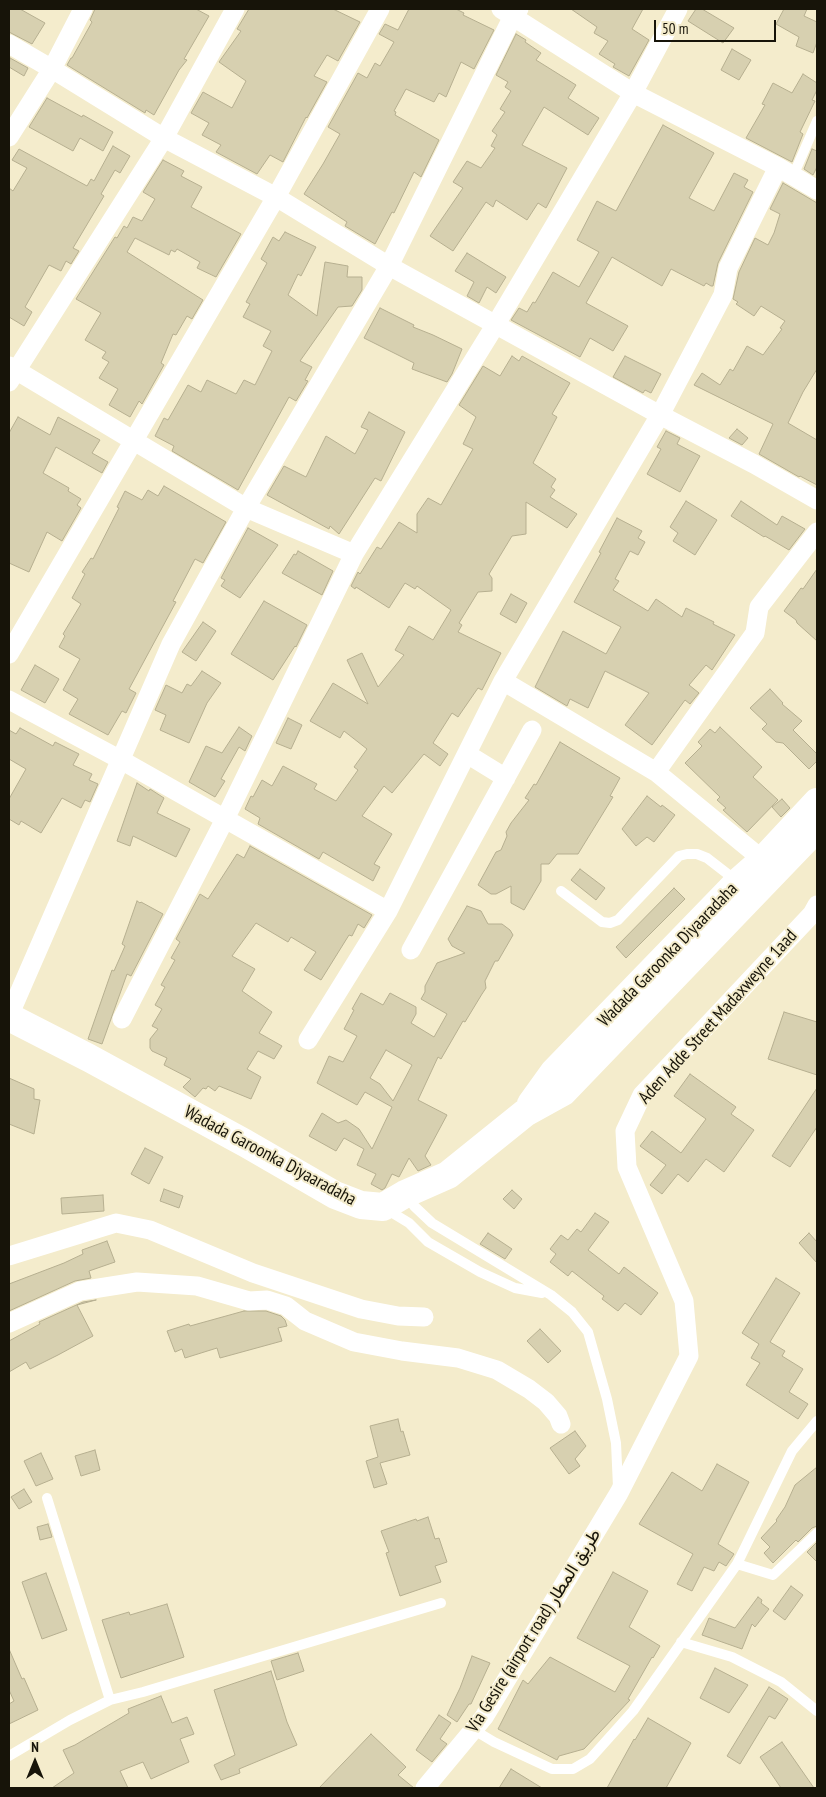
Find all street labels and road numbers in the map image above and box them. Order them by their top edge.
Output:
street label: Wadada Garoonka Diyaaradaha [594,879,742,1031]
street label: Aden Adde Street Madaxweyne 1aad [634,926,802,1108]
street label: Wadada Garoonka Diyaaradaha [180,1101,360,1211]
street label: Via Gesire (airport road) طريق المطار [462,1525,606,1737]

